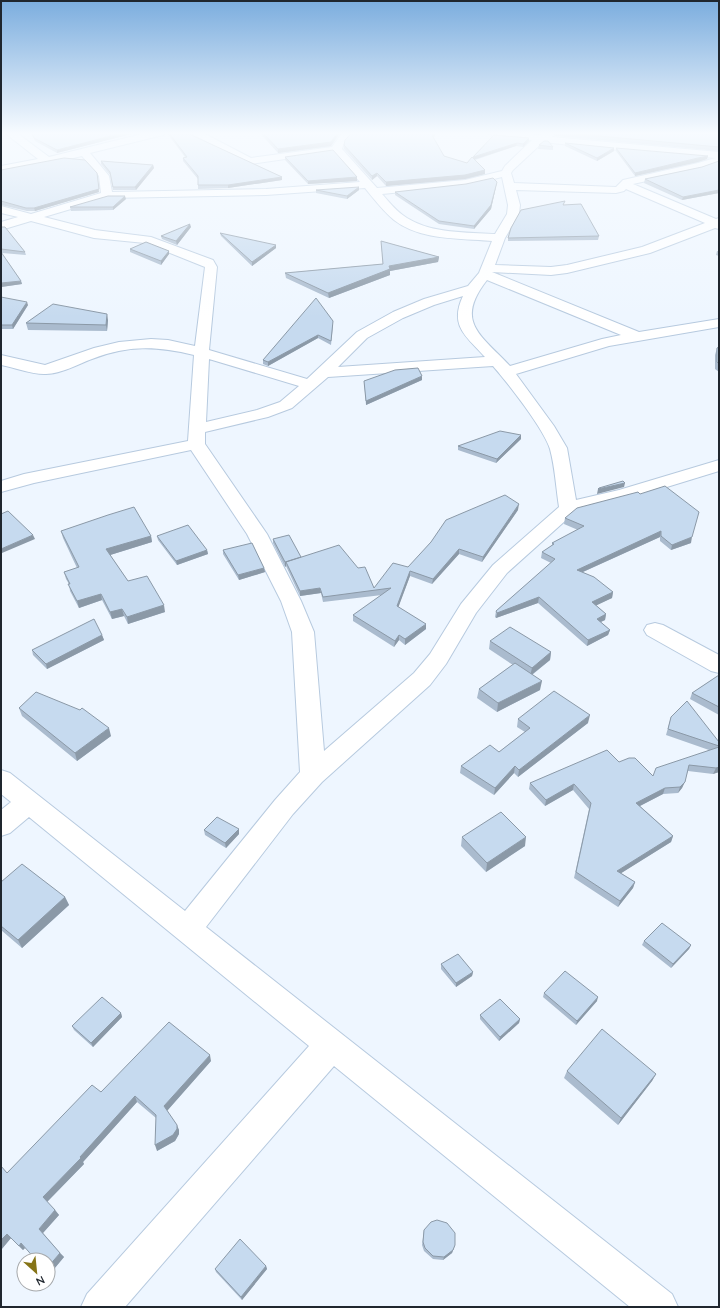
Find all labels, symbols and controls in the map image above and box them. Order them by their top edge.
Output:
north arrow [16,1252,56,1292]
text: N [34,1273,47,1289]

